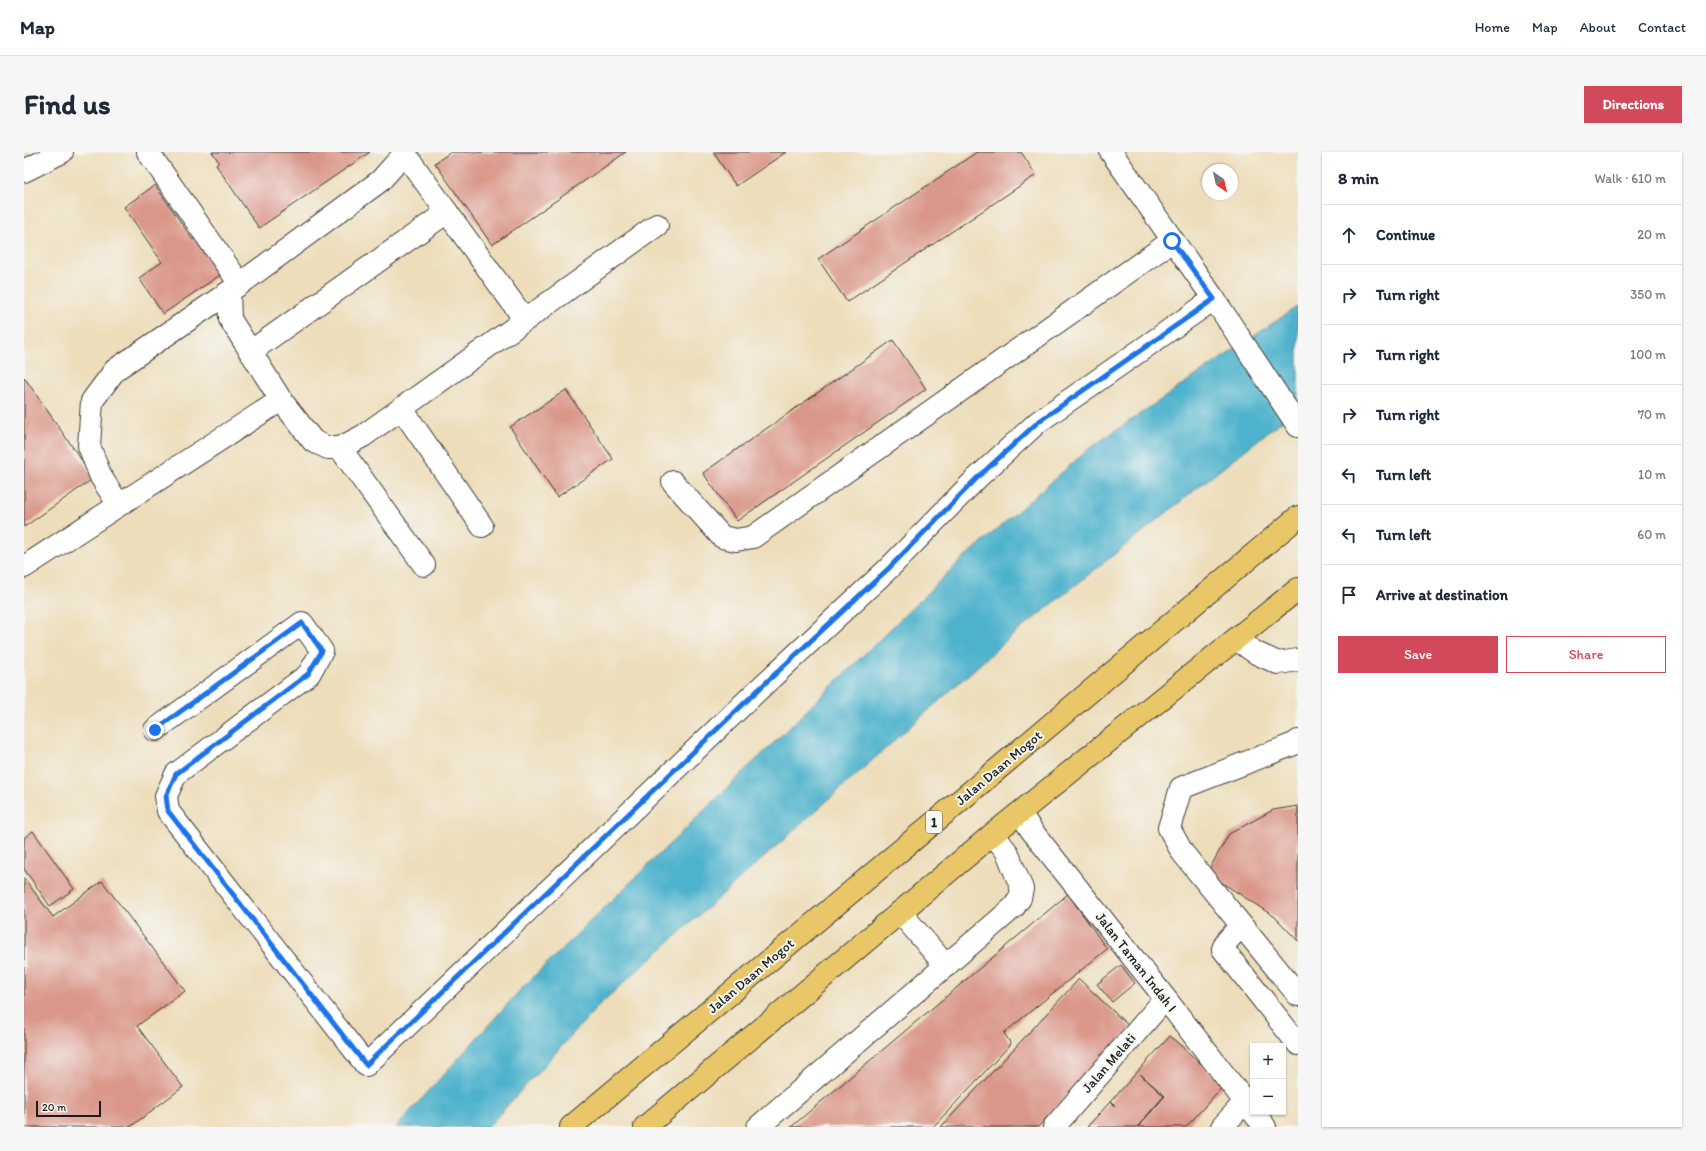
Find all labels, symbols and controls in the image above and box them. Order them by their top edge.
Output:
text: Map [20,16,55,39]
text: Home [1475,19,1510,36]
text: Map [1532,19,1558,36]
text: About [1580,19,1616,36]
text: Contact [1638,19,1686,36]
button: Directions [1584,86,1682,123]
text: Find us [24,87,111,121]
north arrow [1202,164,1238,200]
text: 8 min [1338,168,1379,188]
text: Walk · 610 m [1595,171,1666,186]
icon: ahead [1338,224,1360,246]
text: Continue [1376,226,1435,244]
text: 20 m [1637,227,1666,242]
route start [1163,232,1181,250]
icon: right [1338,284,1360,306]
text: Turn right [1376,286,1440,304]
text: 350 m [1630,287,1666,302]
icon: right [1338,344,1360,366]
text: Turn right [1376,346,1440,364]
text: 100 m [1630,347,1666,362]
icon: right [1338,404,1360,426]
text: Turn right [1376,406,1440,424]
text: 70 m [1638,407,1666,422]
icon: left [1338,464,1360,486]
text: Turn left [1376,466,1431,484]
text: 10 m [1638,467,1666,482]
icon: left [1338,524,1360,546]
text: Turn left [1376,526,1431,544]
text: 60 m [1637,527,1666,542]
icon: arrive [1338,584,1360,606]
text: Arrive at destination [1376,586,1508,604]
button: Save [1338,636,1498,673]
button: Share [1506,636,1666,673]
route end [146,721,164,739]
street label: Jalan Daan Mogot [952,727,1046,809]
road number: 1 [926,811,942,833]
street label: Jalan Taman Indah I [1092,909,1180,1015]
street label: Jalan Daan Mogot [704,935,798,1017]
street label: Jalan Melati [1079,1030,1139,1096]
map controls [1250,1043,1286,1115]
button: + [1250,1043,1286,1079]
button: − [1250,1079,1286,1115]
scale bar [36,1099,101,1118]
text: 20 m [42,1101,66,1114]

